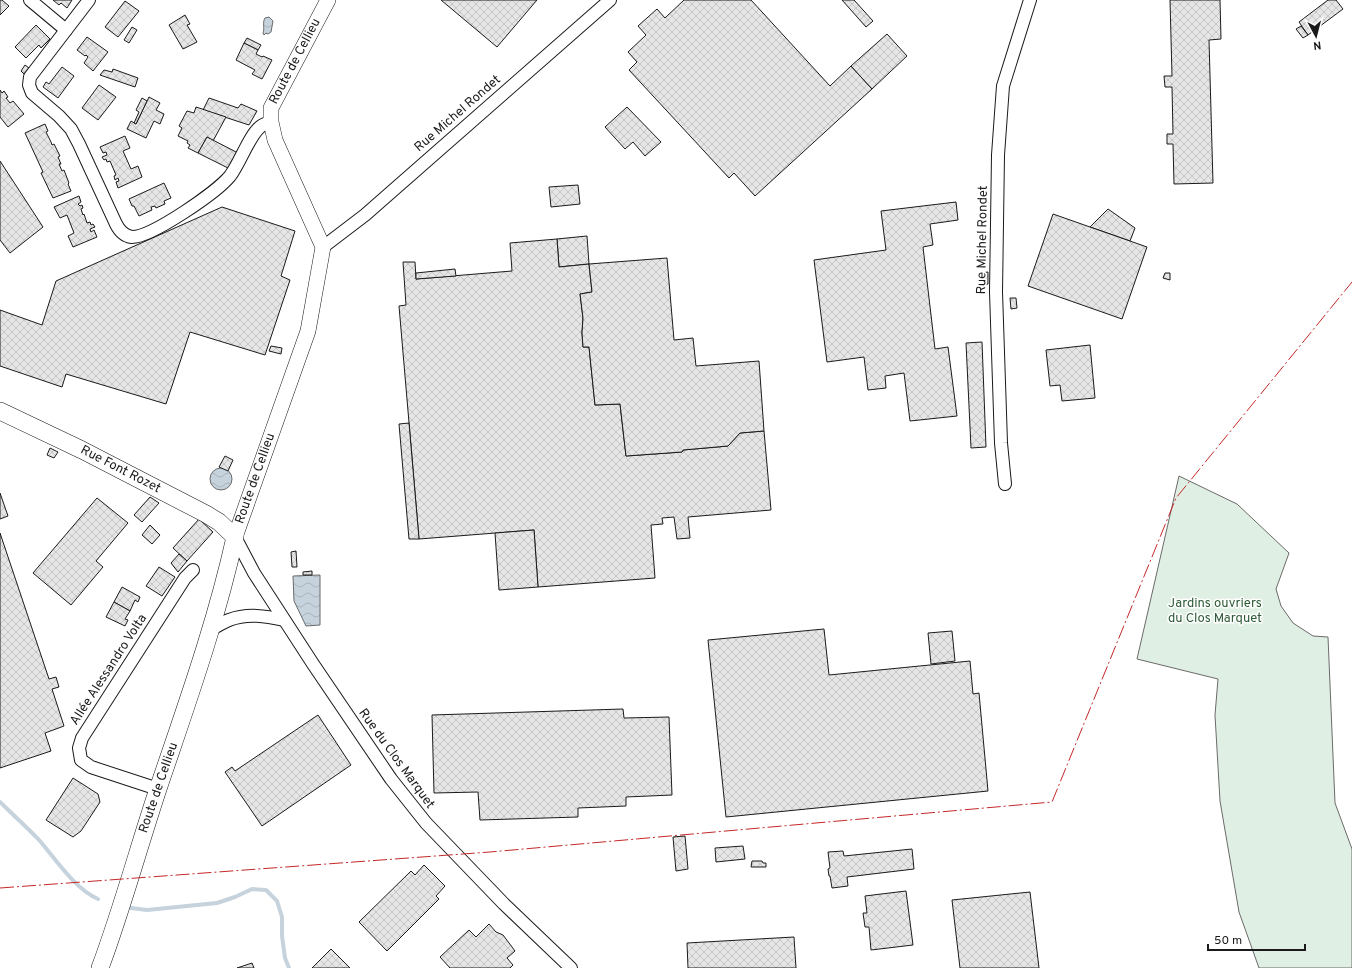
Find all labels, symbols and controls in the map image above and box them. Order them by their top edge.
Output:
street label: Route de Cellieu [266,16,325,107]
north arrow [1296,16,1336,56]
text: N [1312,38,1322,52]
street label: Rue Michel Rondet [412,72,504,156]
street label: Rue Michel Rondet [974,185,992,295]
street label: Route de Cellieu [232,431,279,526]
street label: Rue Font Rozet [78,443,163,497]
park label: Jardins ouvriers du Clos Marquet [1168,596,1262,627]
street label: Allée Alessandro Volta [67,611,151,729]
street label: Rue du Clos Marquet [354,706,438,812]
street label: Route de Cellieu [136,740,182,836]
scale bar [1208,926,1305,952]
text: 50 m [1214,933,1242,949]

